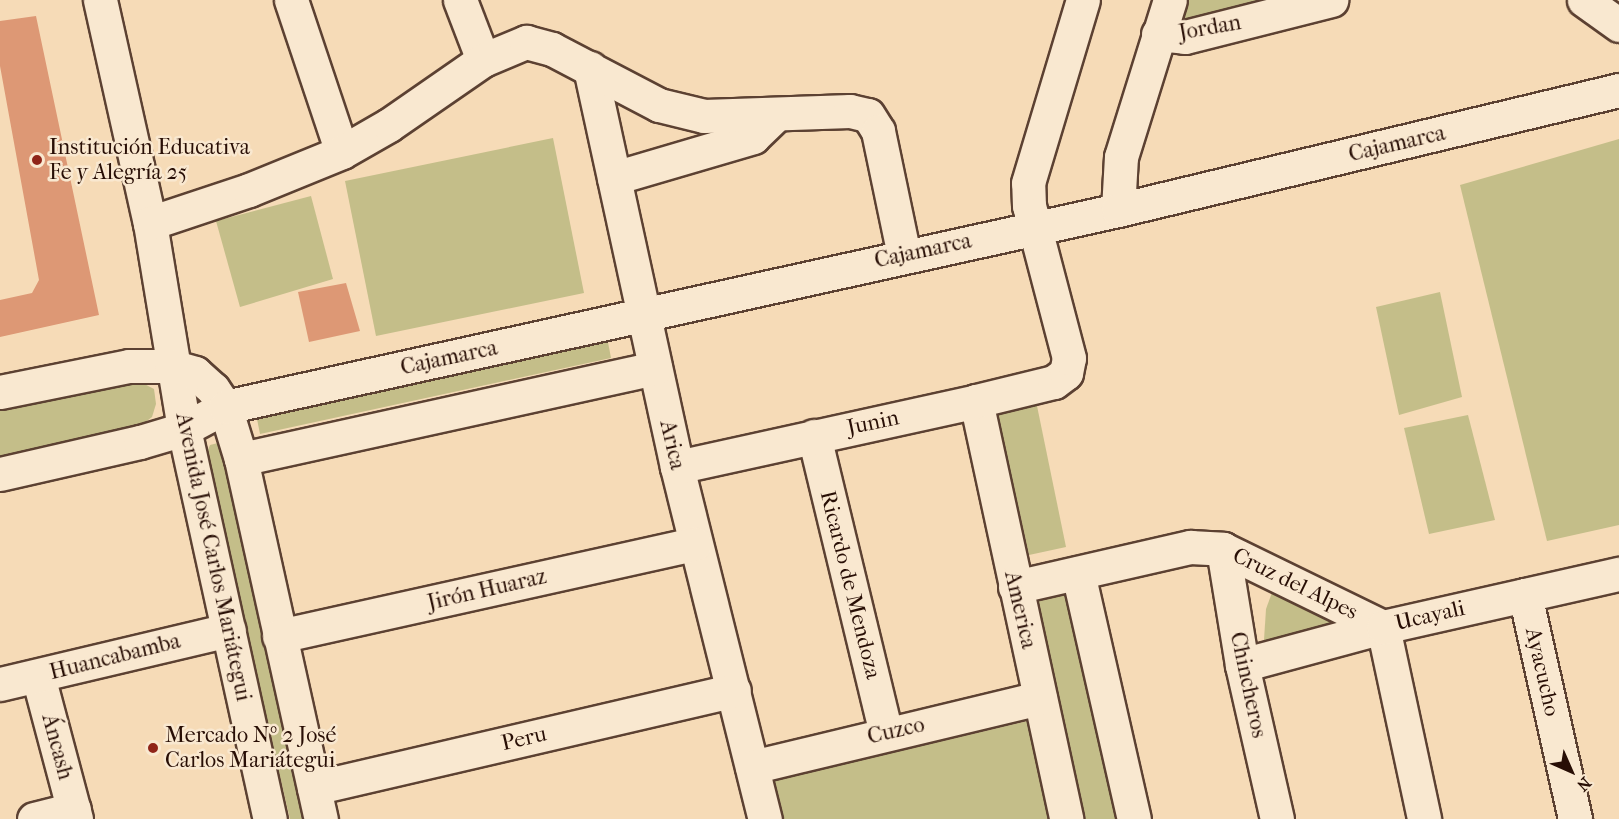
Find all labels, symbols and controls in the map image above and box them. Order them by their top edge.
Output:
street label: Jordan [1177,10,1243,46]
street label: Cajamarca [1346,120,1448,168]
place label: Institución Educativa Fe y Alegría 25 [49,134,250,186]
marker: Institución Educativa Fe y Alegría 25 [30,153,44,167]
street label: Cajamarca [872,228,974,274]
street label: Cajamarca [398,335,500,381]
street label: Junin [845,405,901,441]
street label: Avenida José Carlos Mariátegui [170,410,256,704]
street label: Arica [654,418,690,472]
street label: Ricardo de Mendoza [814,488,886,682]
street label: Cruz del Alpes [1228,542,1362,626]
street label: Jirón Huaraz [425,563,549,617]
street label: America [998,569,1042,651]
street label: Ucayali [1393,595,1467,637]
street label: Ayacucho [1519,625,1565,719]
street label: Huancabamba [47,628,183,686]
street label: Chincheros [1224,630,1272,740]
street label: Áncash [36,711,78,783]
street label: Cuzco [865,712,927,750]
street label: Peru [499,721,549,757]
place label: Mercado Nº 2 José Carlos Mariátegui [165,722,336,774]
marker: Mercado Nº 2 José Carlos Mariátegui [146,741,160,755]
north arrow [1541,741,1601,801]
text: N [1573,773,1595,795]

